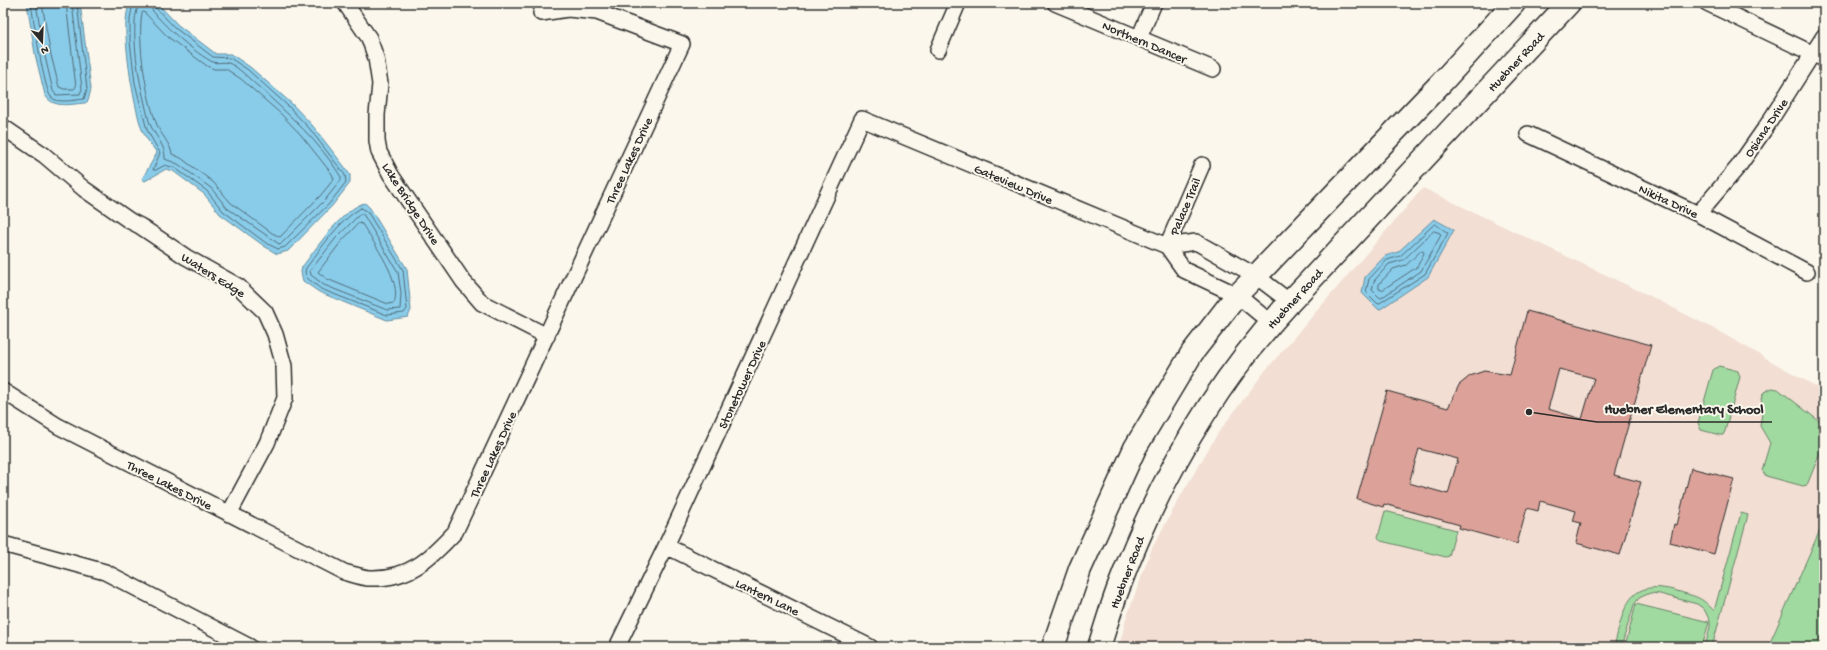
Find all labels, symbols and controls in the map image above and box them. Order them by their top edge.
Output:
street label: Northern Dancer [1100,19,1190,68]
north arrow [22,22,62,62]
street label: Huebner Road [1485,29,1549,96]
text: N [39,43,50,56]
street label: Osiana Drive [1742,96,1792,161]
street label: Three Lakes Drive [603,115,657,208]
street label: Lake Bridge Drive [378,161,442,248]
street label: Gateview Drive [971,162,1055,209]
street label: Palace Trail [1167,176,1205,239]
street label: Nikita Drive [1636,182,1700,223]
street label: Waters Edge [178,251,248,302]
street label: Huebner Road [1265,265,1328,333]
street label: Stonetower Drive [716,338,770,432]
callout: Huebner Elementary School [1597,396,1772,422]
text: Huebner Elementary School [1604,402,1764,419]
street label: Three Lakes Drive [467,409,521,502]
street label: Three Lakes Drive [123,458,214,514]
street label: Huebner Road [1108,533,1149,611]
street label: Lantern Lane [733,576,801,620]

